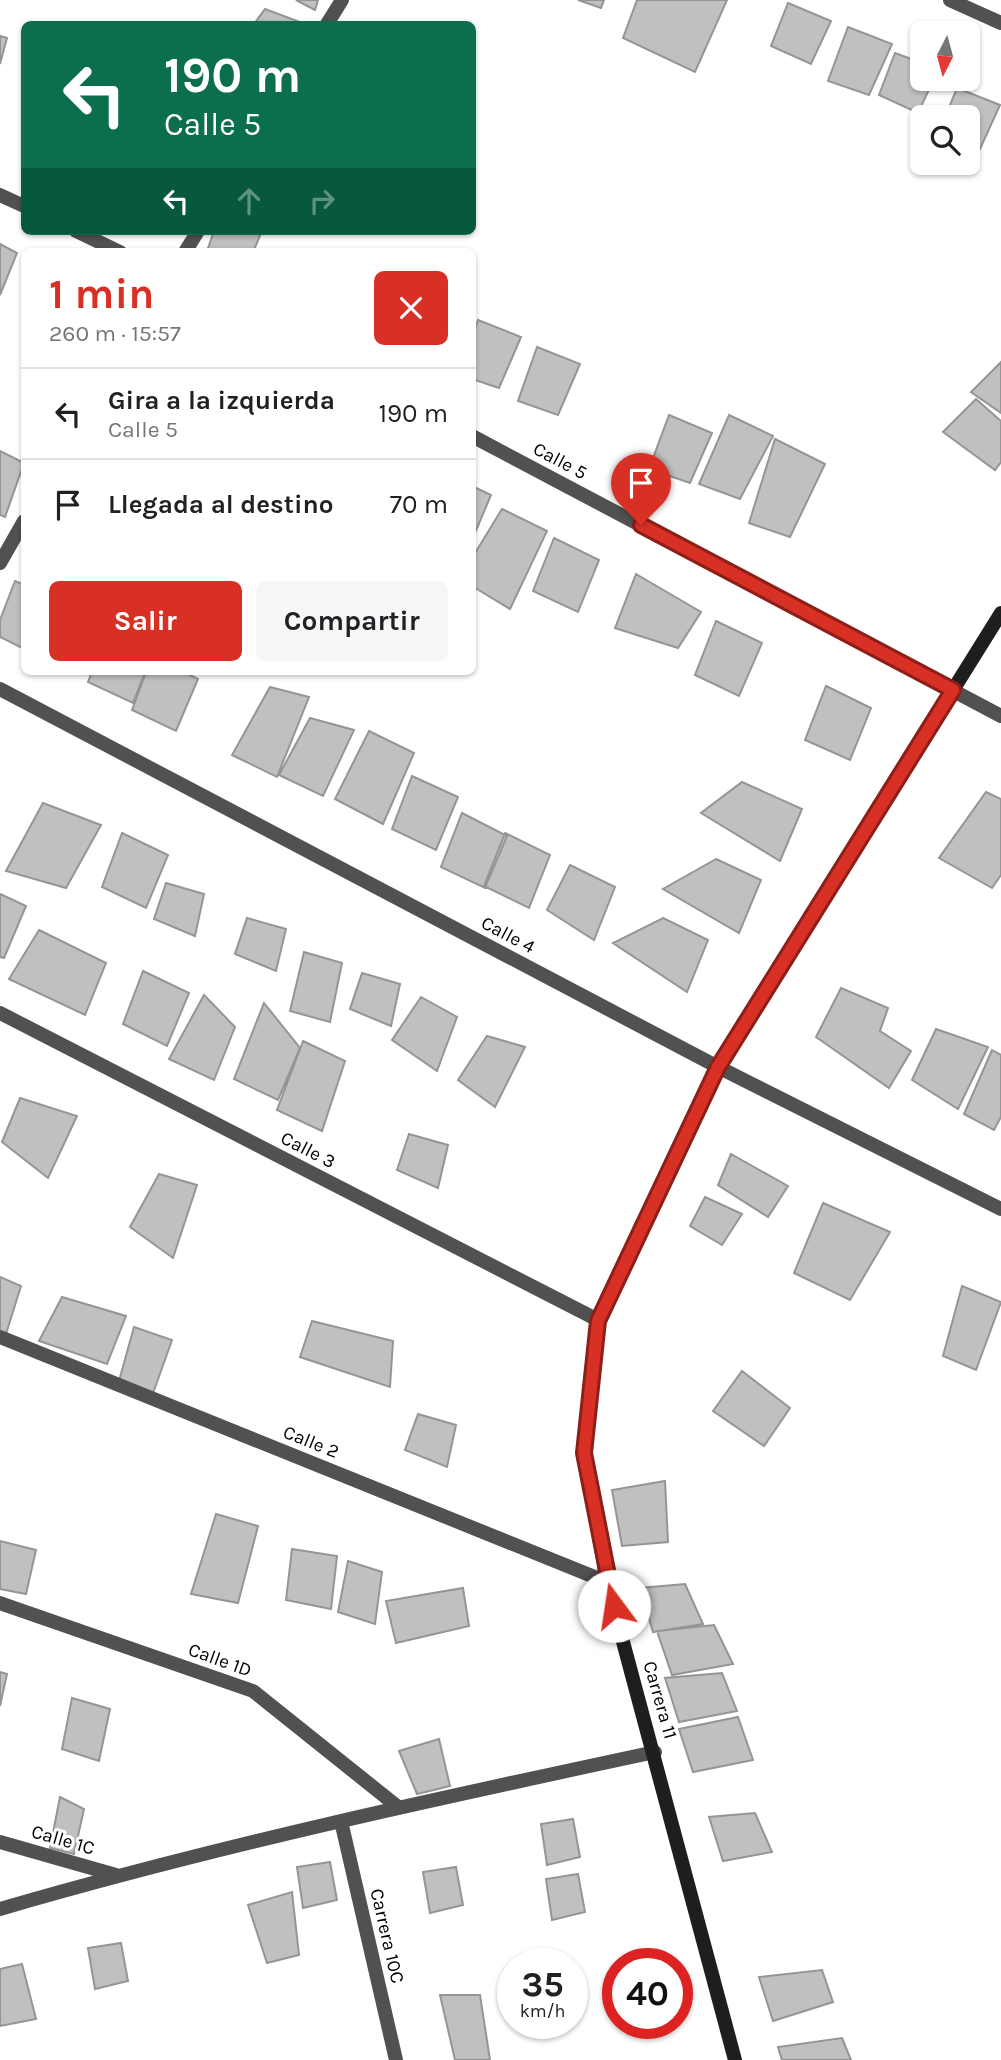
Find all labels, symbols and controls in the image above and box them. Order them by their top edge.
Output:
north arrow [910,21,980,91]
map controls [910,21,980,175]
text: 190 m [164,47,301,104]
icon: left [49,49,140,140]
button: search [910,105,980,175]
text: Calle 5 [164,106,261,143]
icon: left [157,182,195,220]
icon: ahead [230,182,268,220]
icon: right [303,182,341,220]
text: 1 min [49,269,154,319]
button: close [374,271,448,345]
text: 260 m · 15:57 [49,320,181,347]
text: Gira a la izquierda [108,385,335,416]
icon: left [49,395,87,433]
text: 190 m [378,398,448,429]
text: Calle 5 [108,416,178,443]
street label: Calle 5 [529,438,591,484]
pin [611,453,671,525]
icon: arrive [622,464,660,502]
icon: arrive [49,486,87,524]
text: Llegada al destino [108,489,334,520]
text: 70 m [390,489,448,520]
button: Salir [49,581,242,661]
button: Compartir [256,581,448,661]
street label: Calle 4 [477,912,539,958]
street label: Calle 3 [277,1127,339,1173]
street label: Calle 2 [280,1421,342,1463]
position arrow [577,1569,651,1643]
street label: Calle 1D [185,1638,255,1682]
street label: Carrera 11 [638,1659,682,1741]
street label: Calle 1C [29,1820,97,1860]
street label: Carrera 10C [365,1886,409,1986]
speed limit sign: 40 [602,1948,693,2039]
text: 35 [521,1964,564,2005]
text: km/h [520,2000,565,2022]

